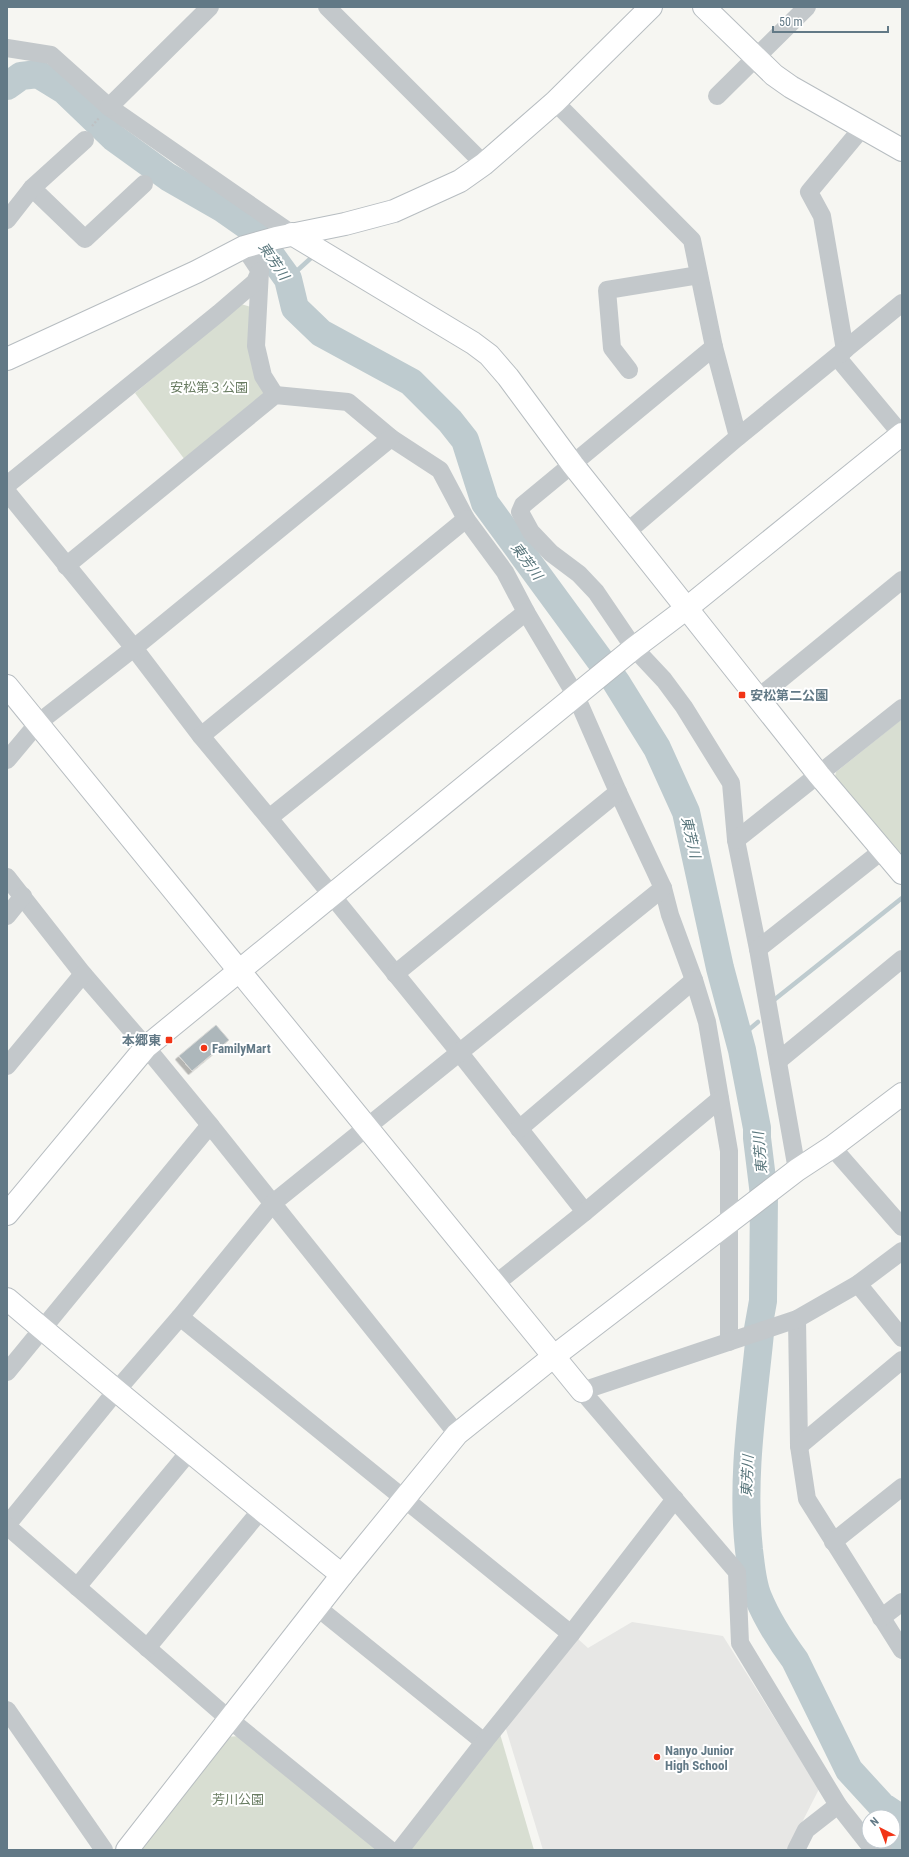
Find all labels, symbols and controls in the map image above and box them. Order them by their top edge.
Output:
scale bar [773,8,888,34]
text: 50 m [779,15,803,29]
water label: 東芳川 [256,239,293,285]
park label: 安松第３公園 [170,380,248,395]
water label: 東芳川 [508,539,547,584]
place label: 安松第二公園 [750,688,828,703]
marker: 安松第二公園 [737,690,747,700]
water label: 東芳川 [678,815,704,861]
place label: 本郷東 [122,1033,161,1048]
marker: 本郷東 [164,1035,174,1045]
place label: FamilyMart [212,1041,271,1056]
marker: FamilyMart [199,1043,209,1053]
water label: 東芳川 [750,1129,770,1175]
water label: 東芳川 [738,1453,756,1497]
place label: Nanyo Junior High School [665,1743,735,1773]
marker: Nanyo Junior High School [652,1752,662,1762]
park label: 芳川公園 [212,1792,264,1807]
north arrow [861,1809,901,1849]
text: N [868,1815,882,1829]

